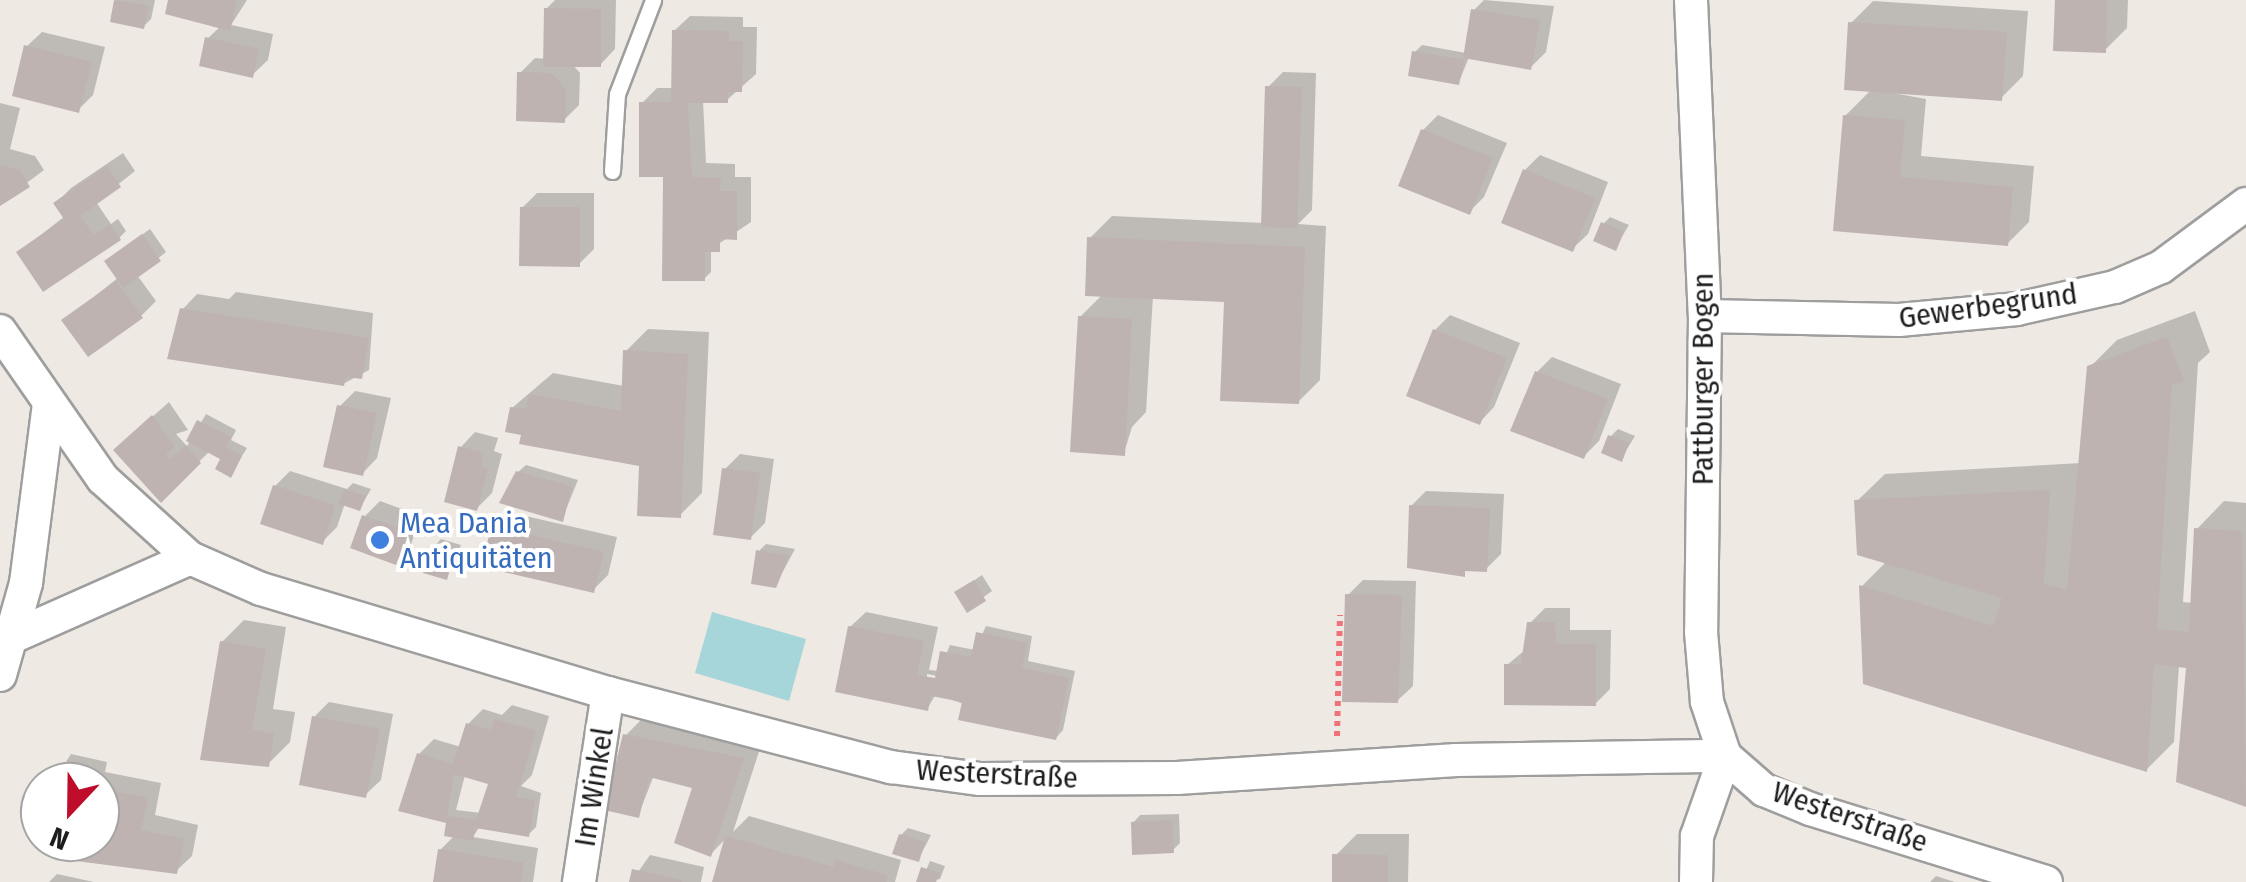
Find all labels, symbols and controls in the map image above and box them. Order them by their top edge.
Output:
street label: Pattburger Bogen [1685,273,1721,485]
street label: Gewerbegrund [1896,276,2080,336]
place label: Mea Dania Antiquitäten [400,505,553,576]
marker: Mea Dania Antiquitäten [369,529,391,551]
street label: Im Winkel [567,725,621,849]
street label: Westerstraße [915,752,1079,796]
north arrow [20,762,120,862]
street label: Westerstraße [1768,774,1932,860]
text: N [45,820,73,857]

